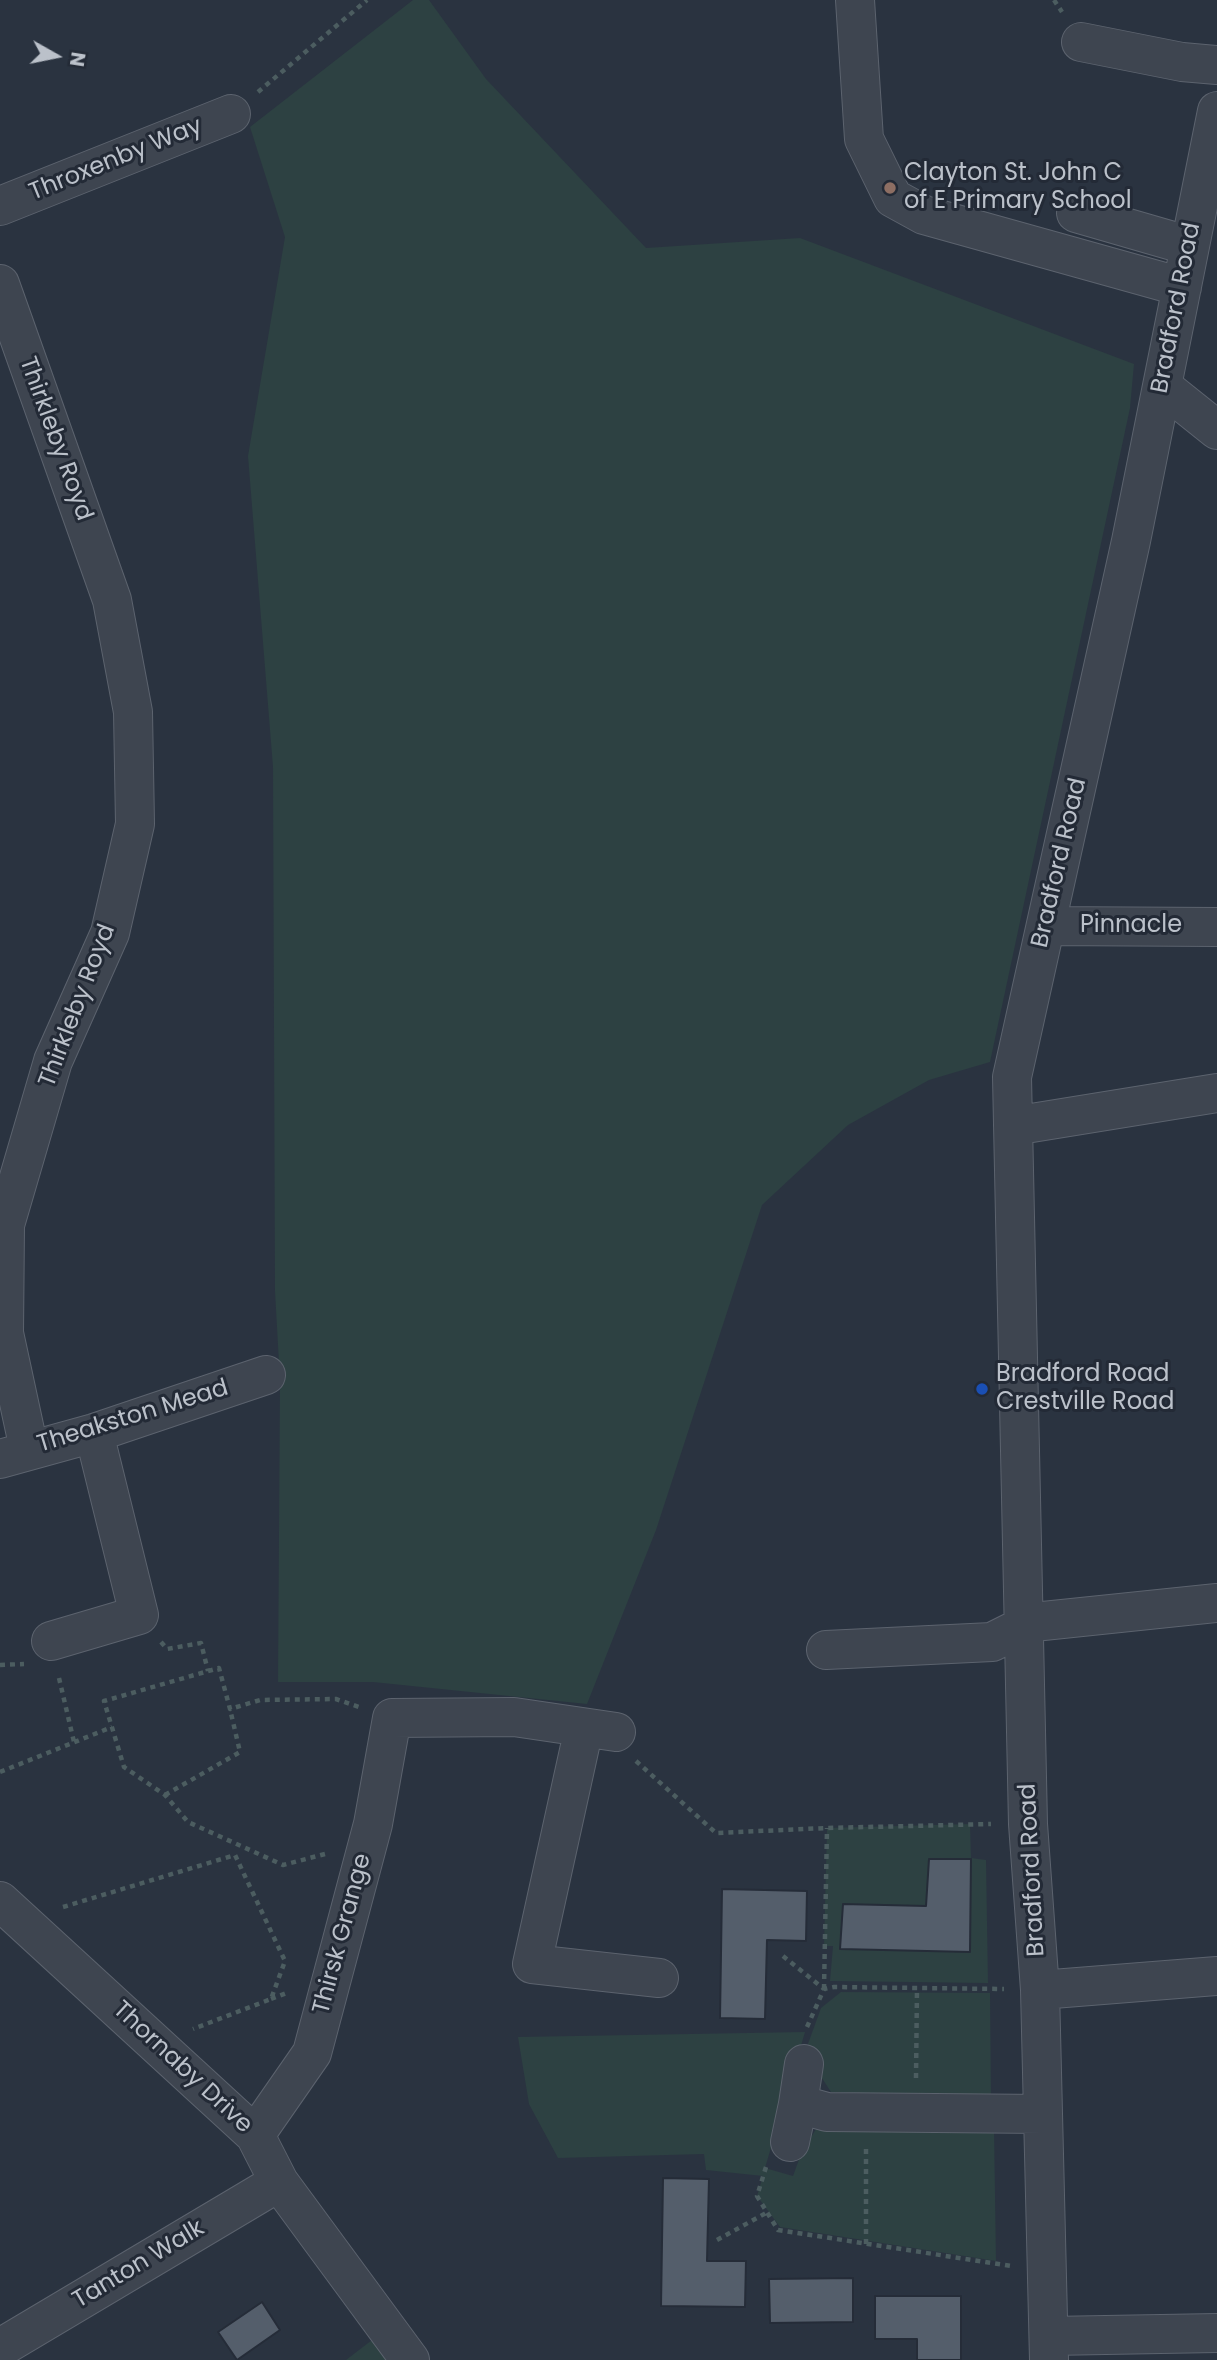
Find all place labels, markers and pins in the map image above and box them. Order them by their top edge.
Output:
place label: Clayton St. John C of E Primary School [904,160,1132,216]
marker: Clayton St. John C of E Primary School [882,180,898,196]
place label: Bradford Road Crestville Road [996,1361,1174,1417]
marker: Bradford Road Crestville Road [974,1381,990,1397]

